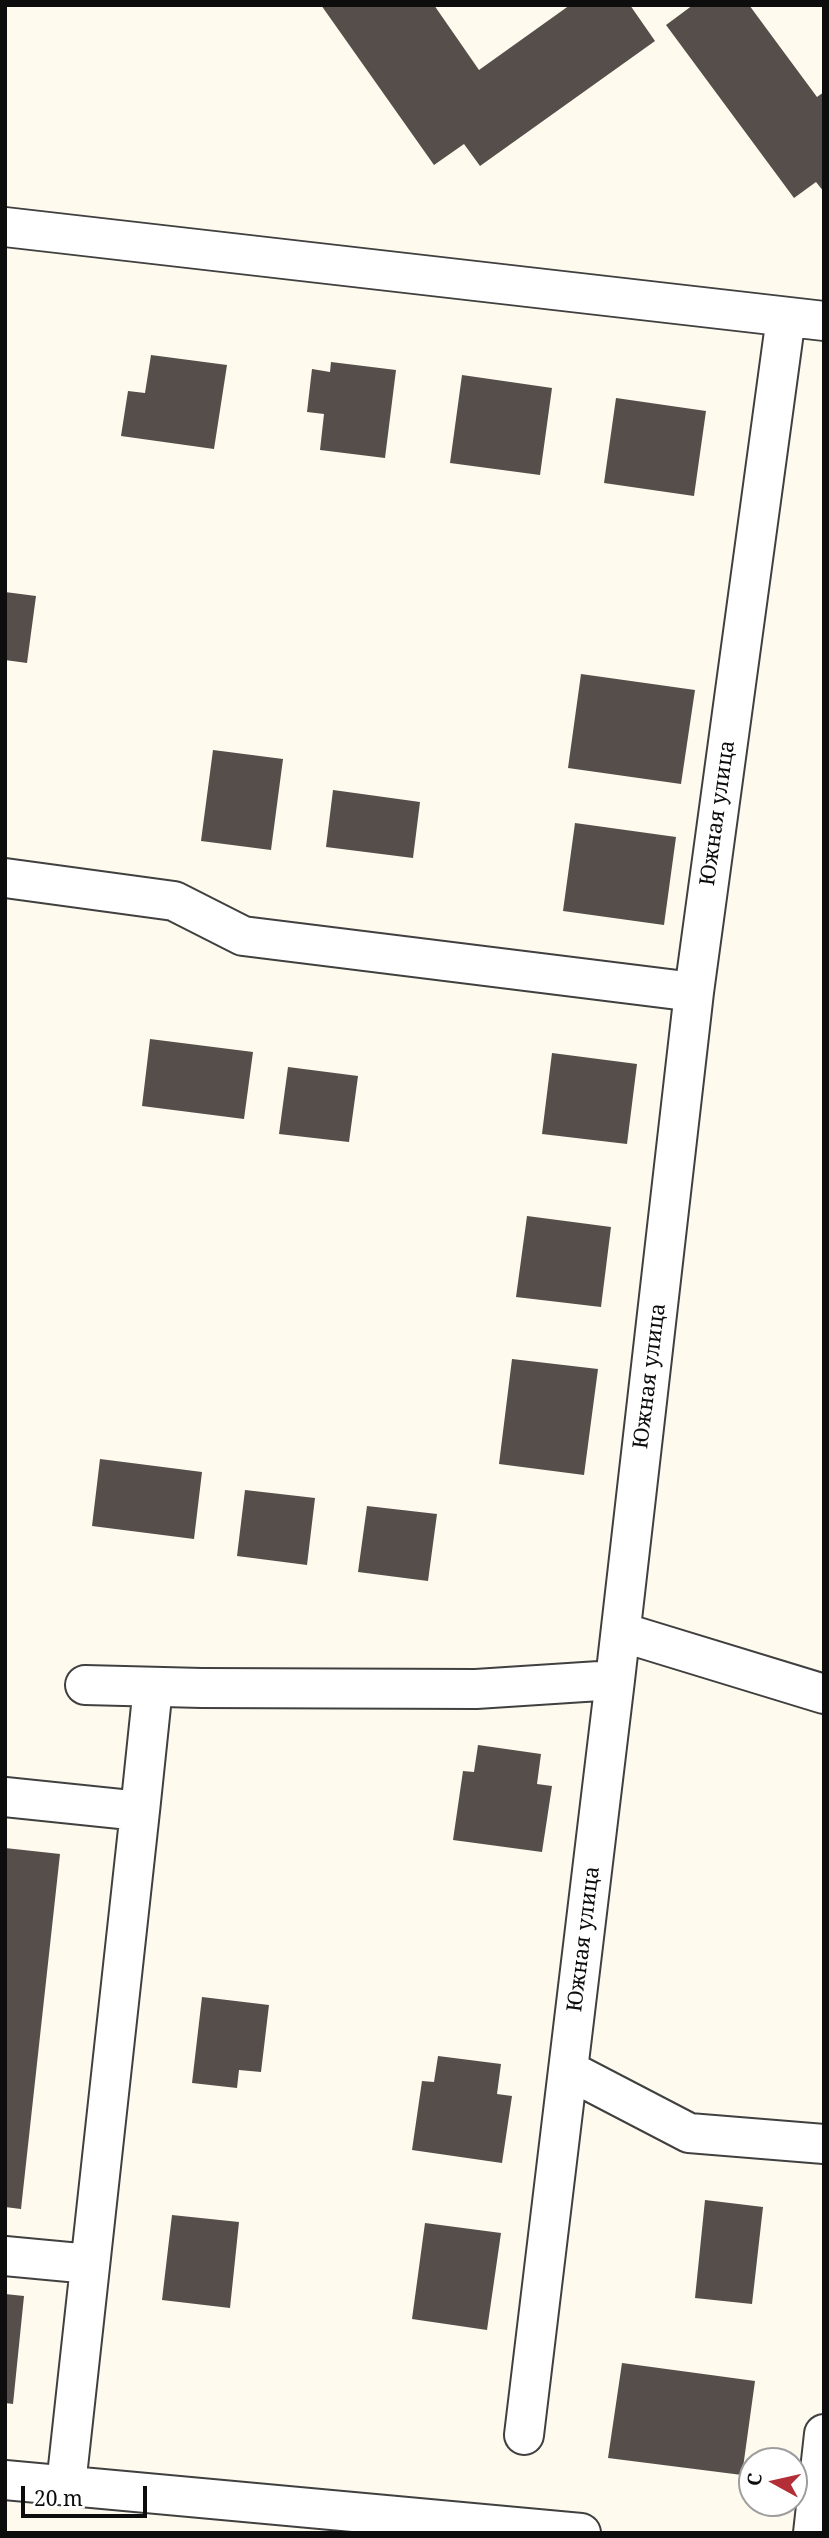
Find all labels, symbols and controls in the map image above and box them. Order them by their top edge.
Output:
street label: Южная улица [695,739,741,887]
street label: Южная улица [629,1302,671,1450]
street label: Южная улица [563,1865,605,2013]
north arrow [738,2447,808,2517]
text: С [740,2471,768,2487]
scale bar [24,2472,150,2516]
text: 20 m [34,2484,83,2512]

